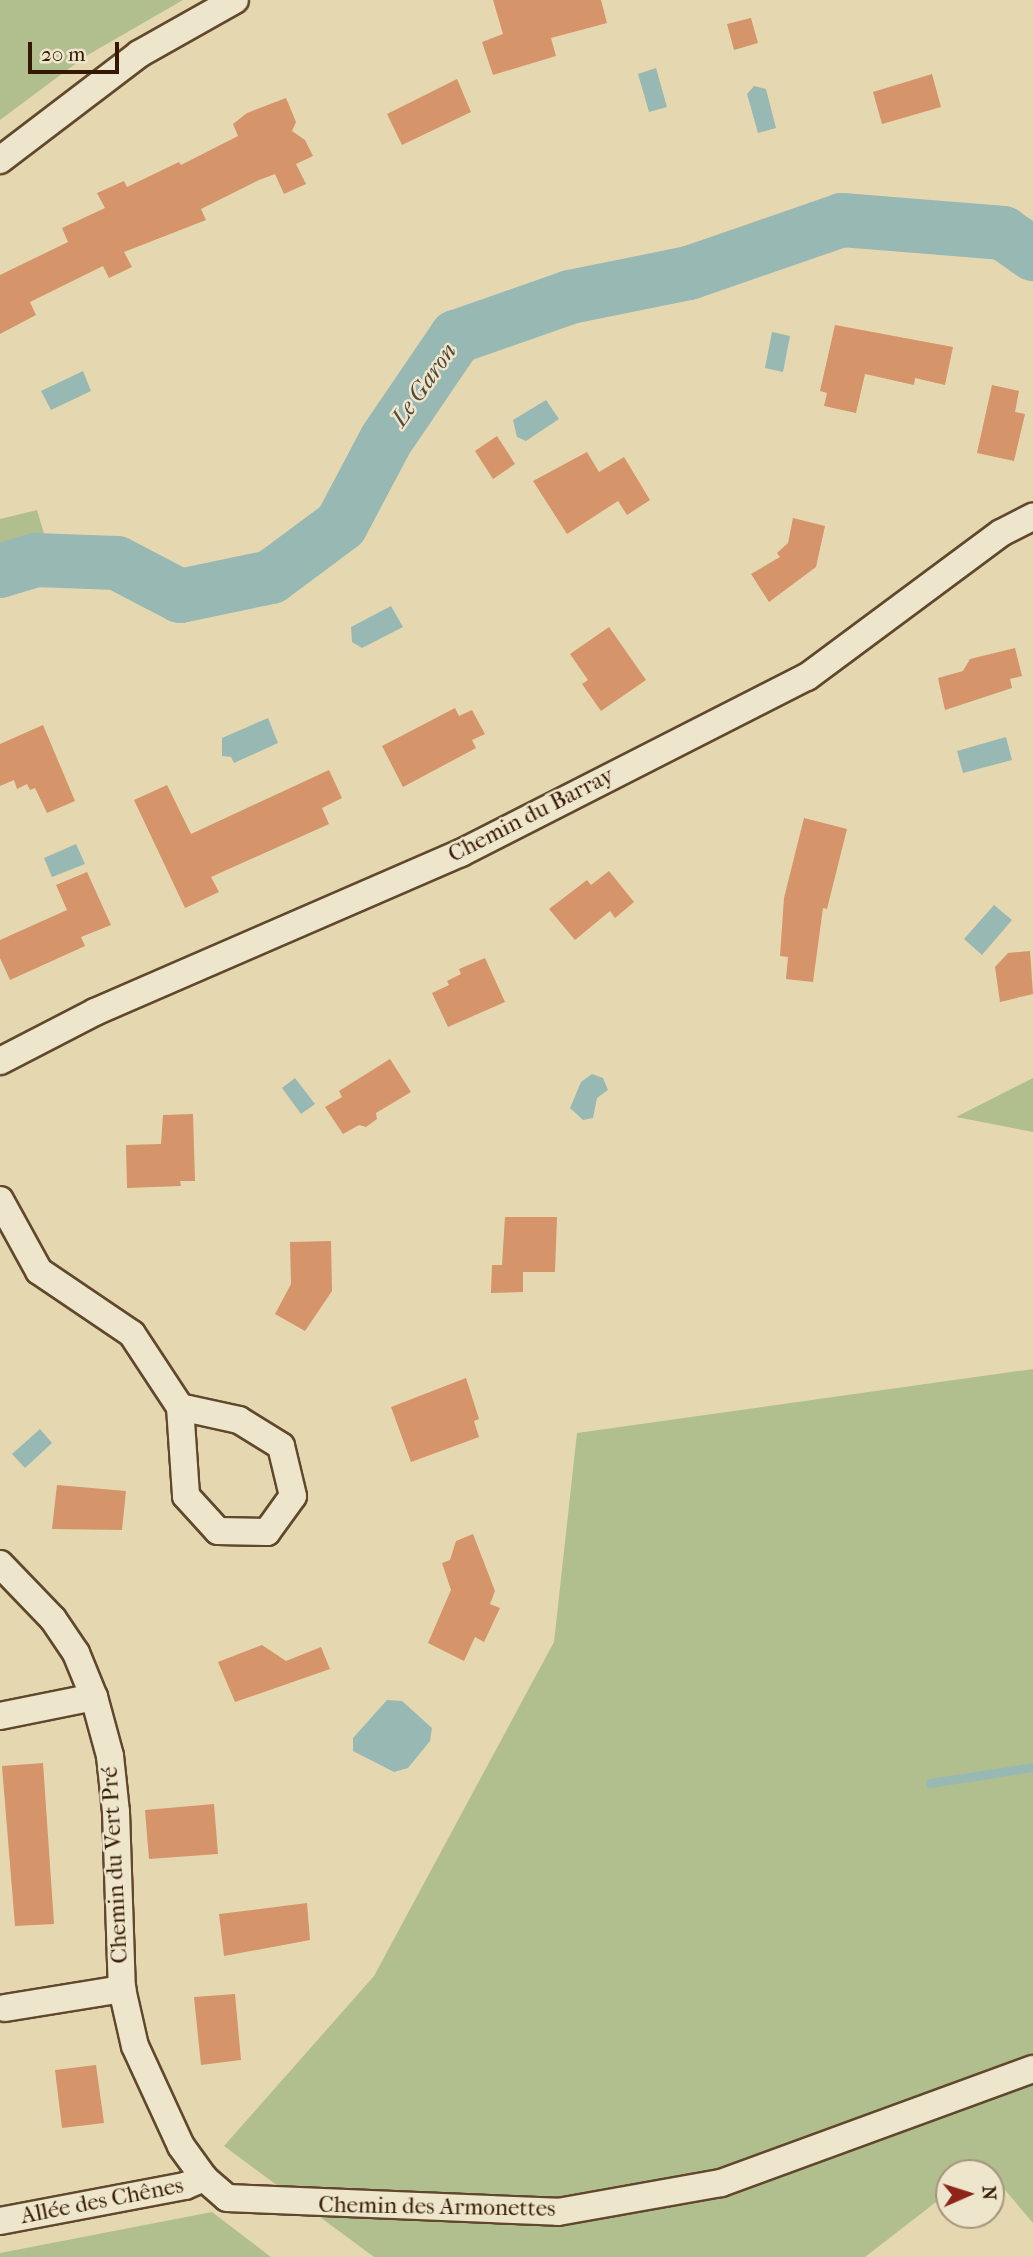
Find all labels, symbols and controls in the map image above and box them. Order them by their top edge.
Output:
scale bar [32,28,122,72]
text: 20 m [41,42,85,66]
water label: Le Garon [385,338,463,432]
street label: Chemin du Barray [444,761,618,869]
street label: Chemin du Vert Pré [96,1766,134,1964]
north arrow [935,2159,1005,2229]
street label: Allée des Chênes [18,2172,186,2230]
text: N [978,2185,1000,2201]
street label: Chemin des Armonettes [318,2191,556,2223]

